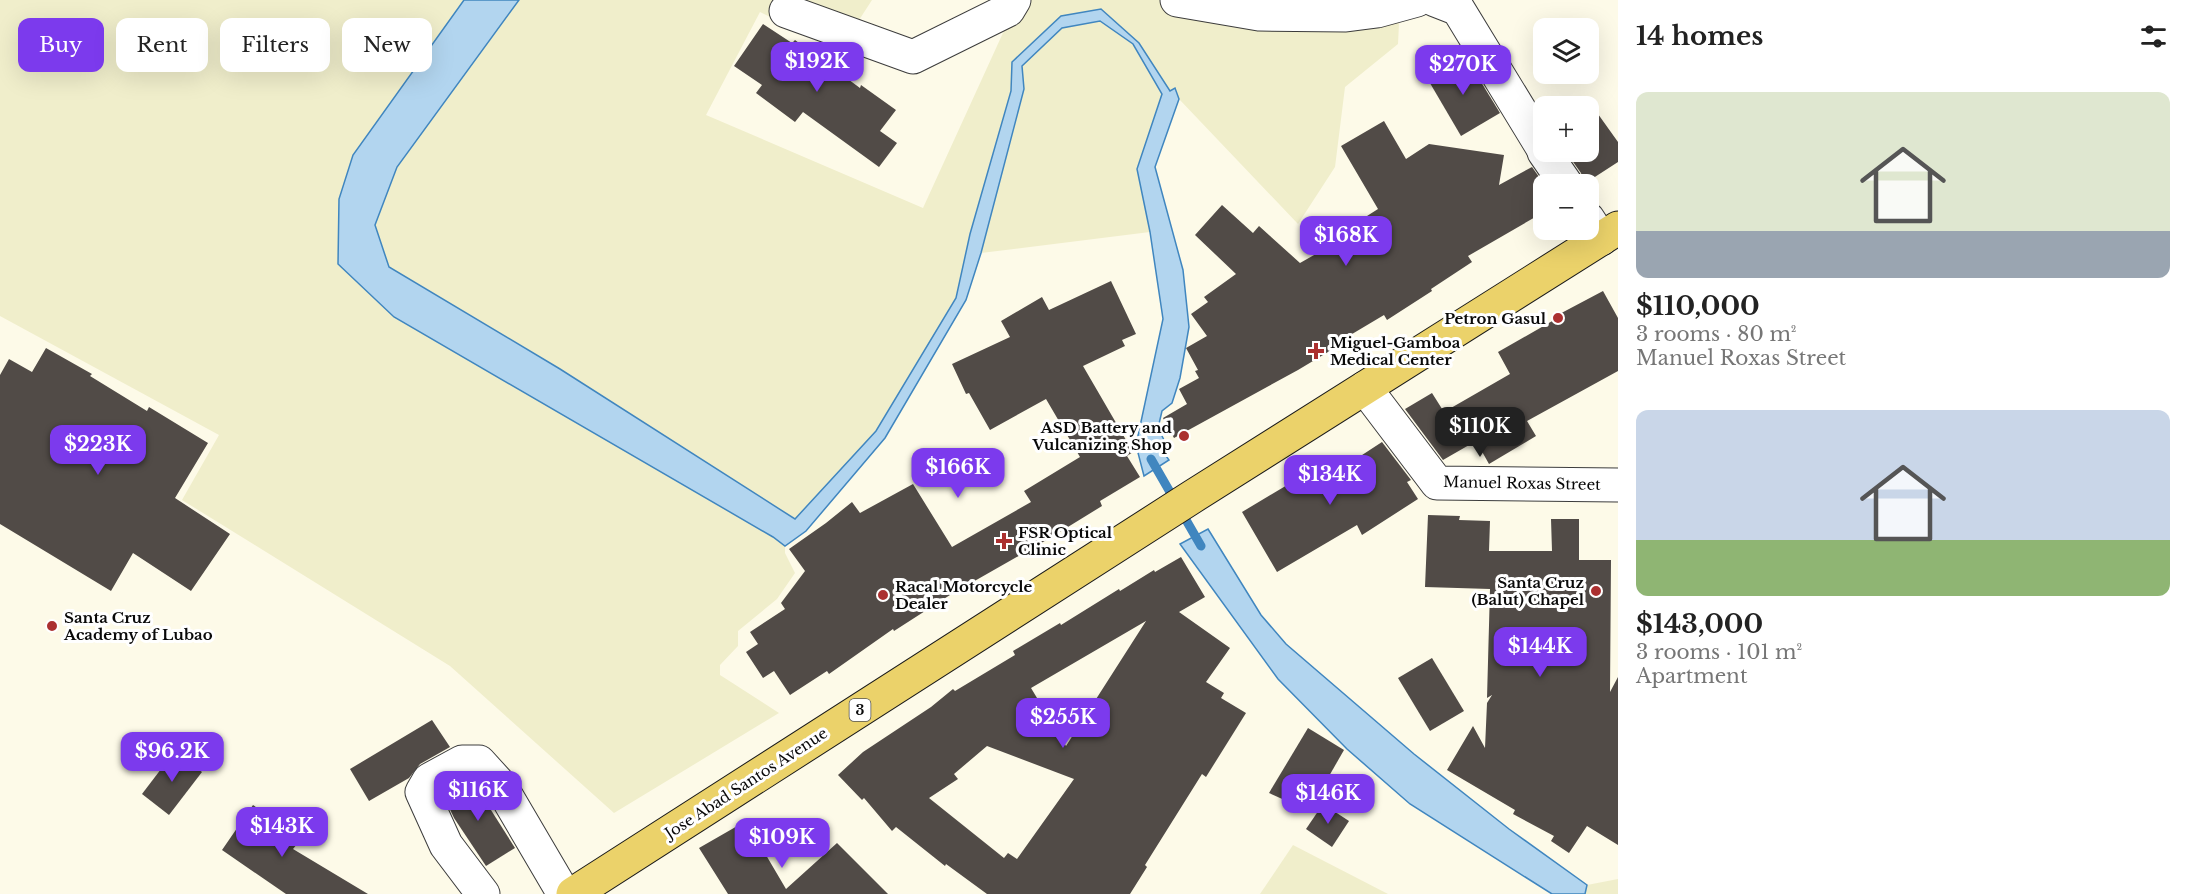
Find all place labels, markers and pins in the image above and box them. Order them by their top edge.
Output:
pin: $192K [775,42,859,93]
pin: $270K [1421,45,1505,96]
pin: $168K [1304,216,1388,267]
place label: Petron Gasul [1444,309,1547,328]
marker: Petron Gasul [1551,311,1565,325]
place label: Miguel-Gamboa Medical Center [1330,333,1461,369]
marker: Miguel-Gamboa Medical Center [1307,342,1325,360]
pin: $110K [1438,407,1522,458]
place label: ASD Battery and Vulcanizing Shop [1031,418,1173,454]
pin: $223K [56,425,140,476]
marker: ASD Battery and Vulcanizing Shop [1177,429,1191,443]
pin: $166K [916,448,1000,499]
pin: $134K [1288,455,1372,506]
place label: FSR Optical Clinic [1018,523,1113,559]
marker: FSR Optical Clinic [995,532,1013,550]
place label: Santa Cruz (Balut) Chapel [1471,573,1585,609]
place label: Racal Motorcycle Dealer [895,577,1033,613]
marker: Santa Cruz (Balut) Chapel [1589,584,1603,598]
marker: Racal Motorcycle Dealer [876,588,890,602]
place label: Santa Cruz Academy of Lubao [63,608,213,644]
marker: Santa Cruz Academy of Lubao [45,619,59,633]
pin: $144K [1498,627,1582,678]
pin: $255K [1021,698,1105,749]
pin: $96.2K [123,732,221,783]
pin: $116K [436,771,520,822]
pin: $146K [1286,774,1370,825]
pin: $143K [240,807,324,858]
pin: $109K [740,818,824,869]

